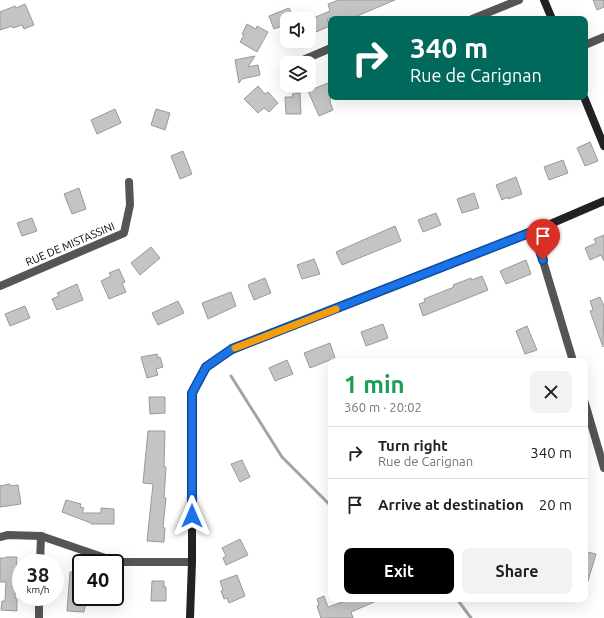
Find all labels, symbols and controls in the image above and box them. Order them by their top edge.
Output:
map controls [280,12,316,92]
button: sound [280,12,316,48]
icon: right [344,32,396,84]
text: 340 m [410,32,488,63]
button: layers [280,56,316,92]
text: Rue de Carignan [410,65,542,85]
pin [526,219,560,260]
street label: RUE DE MISTASSINI [24,220,116,268]
icon: arrive [532,225,554,247]
text: 1 min [344,371,405,398]
button: close [530,371,572,413]
text: 360 m · 20:02 [344,400,422,414]
text: Turn right [378,437,448,454]
icon: right [344,442,366,464]
text: 340 m [530,444,572,461]
text: Rue de Carignan [378,454,473,468]
icon: arrive [344,494,366,516]
position arrow [171,495,213,537]
text: Arrive at destination [378,496,524,513]
text: 20 m [539,496,572,513]
button: Exit [344,548,454,594]
button: Share [462,548,572,594]
speed limit sign: 40 [72,554,124,606]
text: 38 [27,563,49,586]
text: km/h [26,584,50,595]

